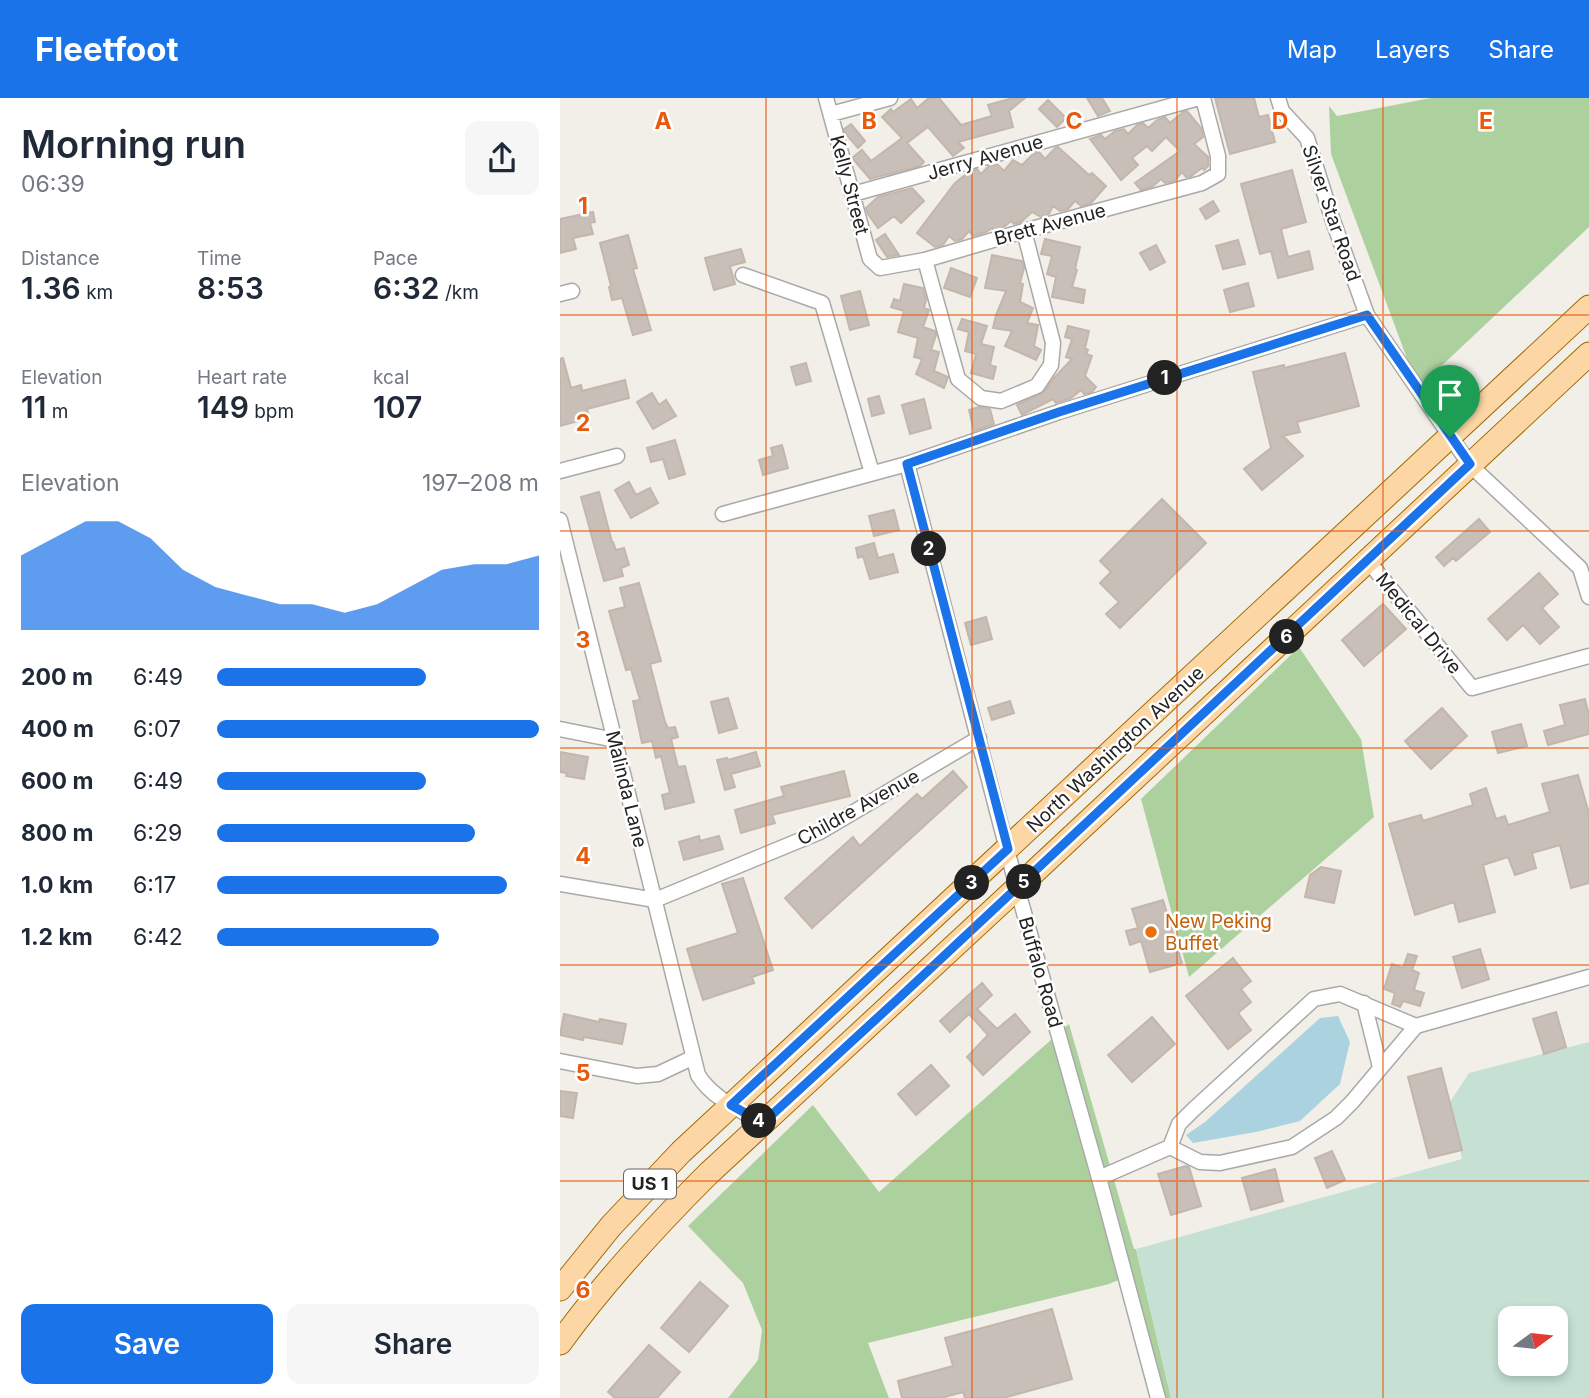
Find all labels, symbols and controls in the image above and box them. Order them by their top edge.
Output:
text: Fleetfoot [35,29,179,69]
text: Map [1287,35,1337,64]
text: Layers [1375,35,1450,64]
text: Share [1488,35,1554,64]
text: A [654,107,672,135]
text: B [861,107,877,135]
text: C [1065,107,1083,135]
text: D [1272,107,1288,135]
text: E [1479,107,1493,135]
text: Morning run [21,121,246,167]
button: share [465,121,539,195]
street label: Jerry Avenue [924,130,1046,185]
street label: Kelly Street [825,133,874,237]
street label: Silver Star Road [1297,142,1366,284]
text: 06:39 [21,170,85,198]
text: 1 [578,192,588,220]
street label: Brett Avenue [992,199,1108,250]
text: Distance [21,247,99,270]
text: Time [197,247,242,270]
text: Pace [373,247,418,270]
text: 1.36 [21,270,81,306]
text: 8:53 [197,270,264,306]
text: 6:32 [373,270,440,306]
text: km [81,281,113,304]
text: /km [440,281,479,304]
pin: 1 [1148,360,1182,396]
pin [1420,365,1480,437]
text: Elevation [21,366,102,389]
text: Heart rate [197,366,287,389]
text: kcal [373,366,409,389]
text: 1 [1160,366,1169,389]
icon: arrive [1431,376,1469,414]
text: 11 [21,389,46,425]
text: 149 [197,389,249,425]
text: 107 [373,389,422,425]
text: m [46,400,68,423]
text: bpm [249,400,294,423]
text: 2 [576,409,590,437]
text: Elevation [21,469,120,497]
text: 197–208 m [422,469,539,497]
pin: 2 [912,532,946,566]
text: 2 [923,537,934,560]
street label: Medical Drive [1371,568,1466,678]
pin: 6 [1270,620,1304,654]
text: 6 [1280,625,1293,648]
text: 3 [576,626,590,654]
street label: North Washington Avenue [1022,661,1209,838]
text: 200 m [21,663,93,691]
text: 6:49 [133,663,183,691]
text: 400 m [21,715,94,743]
text: 6:07 [133,715,181,743]
street label: Malinda Lane [601,728,652,850]
street label: Childre Avenue [793,764,923,850]
text: 600 m [21,767,93,795]
text: 6:49 [133,767,183,795]
text: 800 m [21,819,93,847]
text: 6:29 [133,819,182,847]
text: 4 [575,842,591,870]
pin: 5 [1007,864,1042,900]
pin: 3 [954,866,990,900]
text: 5 [1017,870,1030,893]
text: 1.0 km [21,871,93,899]
text: 6:17 [133,871,176,899]
text: 3 [965,871,978,894]
place label: New Peking Buffet [1165,910,1272,955]
street label: Buffalo Road [1014,914,1067,1030]
text: 1.2 km [21,923,93,951]
text: 6:42 [133,923,183,951]
marker: New Peking Buffet [1143,924,1159,940]
text: 5 [576,1059,590,1087]
pin: 4 [742,1104,776,1138]
text: 4 [752,1109,765,1132]
road number: US 1 [624,1170,676,1198]
text: 6 [576,1276,590,1304]
button: Save [21,1304,273,1384]
button: Share [287,1304,539,1384]
north arrow [1498,1306,1568,1376]
map controls [1498,1306,1568,1376]

